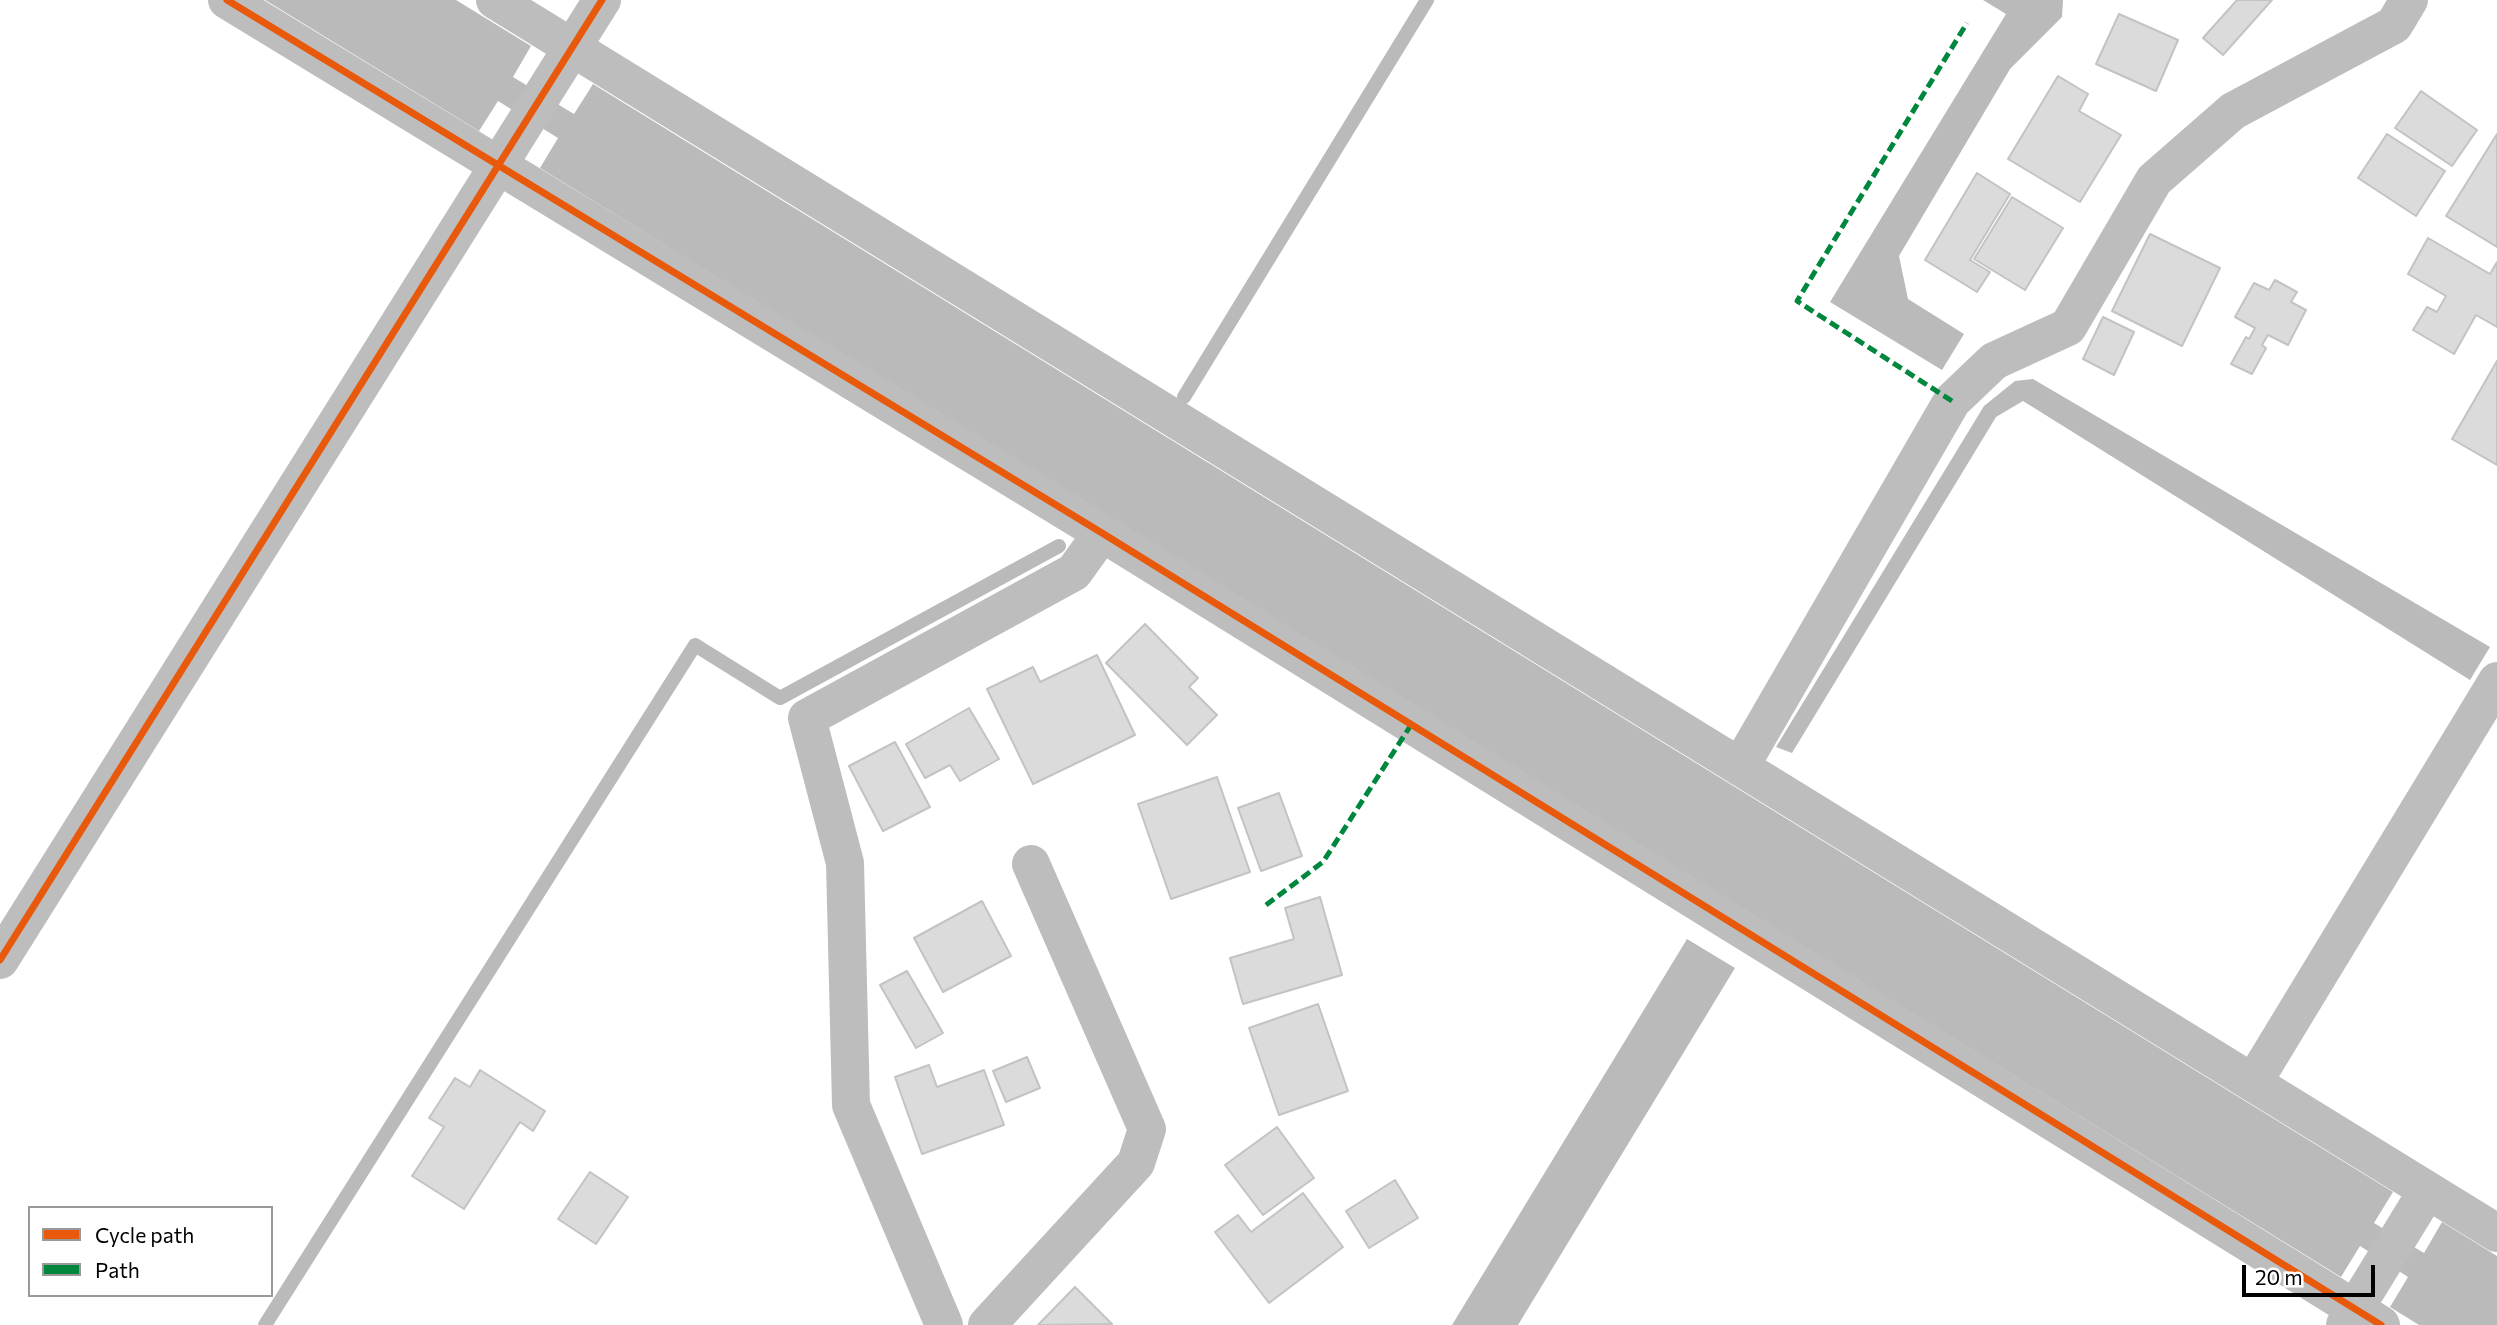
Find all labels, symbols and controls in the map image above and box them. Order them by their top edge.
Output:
legend [28,1206,273,1297]
text: Cycle path [95,1222,194,1247]
scale bar [2245,1252,2378,1296]
text: Path [95,1257,140,1282]
text: 20 m [2255,1264,2303,1289]

